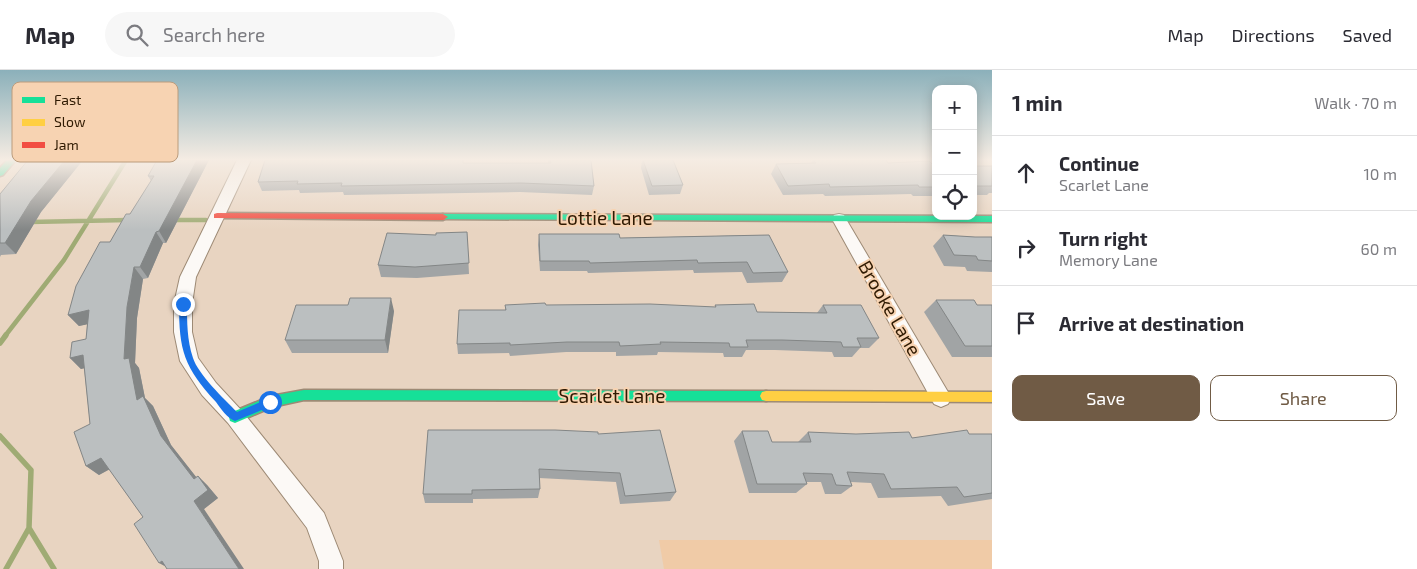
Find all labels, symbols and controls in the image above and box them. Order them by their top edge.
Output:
search box [105,12,455,57]
text: Map [25,20,75,49]
icon: search [123,21,151,49]
text: Search here [163,23,265,46]
text: Map [1167,24,1204,46]
text: Directions [1232,24,1315,46]
text: Saved [1343,24,1392,46]
legend [12,82,178,162]
map controls [932,85,977,220]
button: + [932,85,977,130]
text: 1 min [1012,90,1063,115]
text: Fast [54,91,81,108]
text: Walk · 70 m [1314,93,1397,112]
text: Slow [54,113,86,130]
button: − [932,130,977,175]
text: Jam [54,136,79,153]
text: Continue [1059,152,1139,175]
icon: ahead [1012,159,1040,187]
text: 10 m [1363,164,1397,183]
button: locate [932,175,977,220]
text: Scarlet Lane [1059,175,1149,194]
street label: Lottie Lane [557,206,653,229]
text: Turn right [1059,227,1147,250]
icon: right [1012,234,1040,262]
text: 60 m [1361,239,1397,258]
text: Memory Lane [1059,250,1158,269]
street label: Brooke Lane [854,256,927,359]
route end [172,293,195,316]
icon: arrive [1012,309,1040,337]
text: Arrive at destination [1059,312,1244,335]
button: Save [1012,375,1200,421]
button: Share [1210,375,1397,421]
street label: Scarlet Lane [559,384,665,407]
route start [259,391,282,414]

